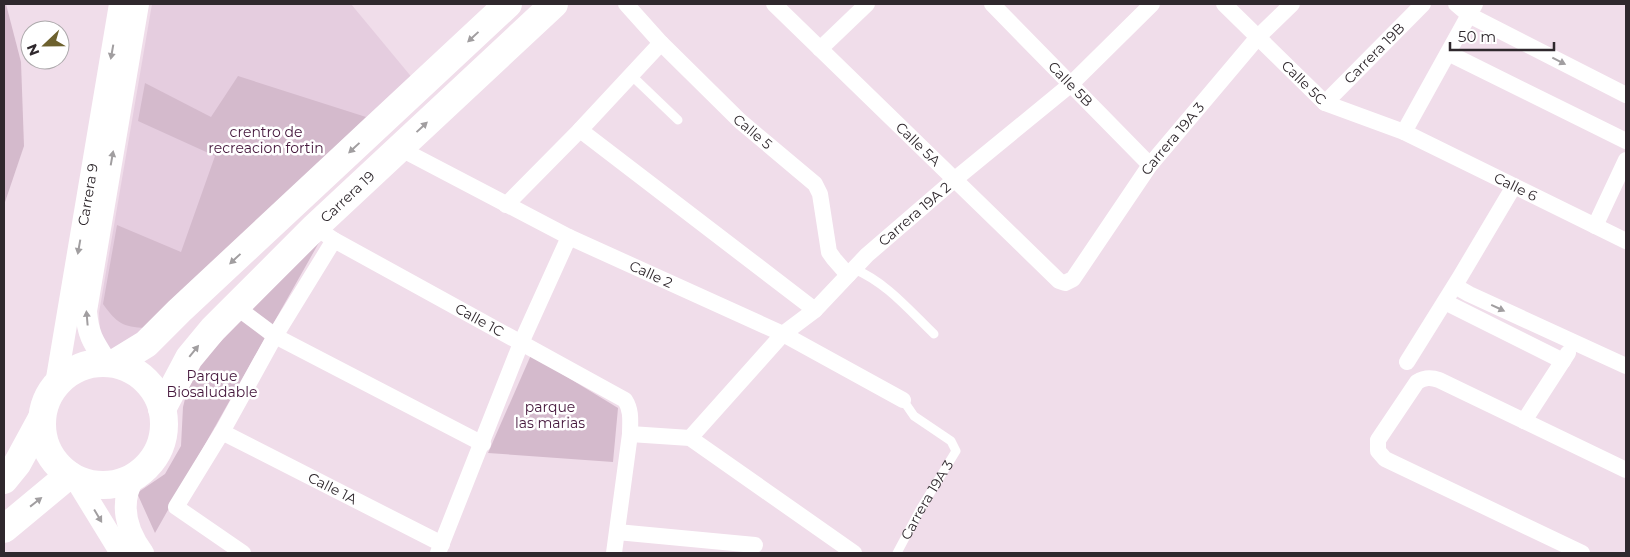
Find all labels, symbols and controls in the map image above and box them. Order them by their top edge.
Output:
street label: Carrera 19B [1340,19,1408,88]
north arrow [20,20,70,70]
scale bar [1450,20,1554,52]
text: 50 m [1458,27,1496,46]
one-way arrow [467,31,479,43]
text: N [22,41,43,58]
one-way arrow [108,44,116,60]
street label: Calle 5C [1278,56,1330,108]
one-way arrow [1552,57,1566,65]
street label: Calle 5B [1044,58,1097,110]
street label: Carrera 19A 3 [1137,98,1208,178]
street label: Calle 5 [729,110,776,153]
street label: Calle 5A [892,118,945,171]
one-way arrow [415,121,427,133]
park label: crentro de recreacion fortin [208,123,324,157]
one-way arrow [348,142,360,154]
one-way arrow [109,150,117,166]
street label: Carrera 9 [74,162,102,227]
street label: Carrera 19 [316,167,378,227]
street label: Calle 6 [1491,169,1541,205]
street label: Carrera 19A 2 [875,178,954,250]
one-way arrow [75,239,83,255]
one-way arrow [229,253,241,265]
street label: Calle 2 [627,257,676,292]
street label: Calle 1C [452,299,507,341]
one-way arrow [1491,303,1506,312]
one-way arrow [83,310,91,326]
one-way arrow [189,345,200,358]
park label: Parque Biosaludable [167,367,257,401]
park label: parque las marias [515,398,585,432]
street label: Carrera 19A 3 [897,457,957,543]
street label: Calle 1A [305,468,361,509]
one-way arrow [29,496,42,507]
one-way arrow [93,509,102,522]

